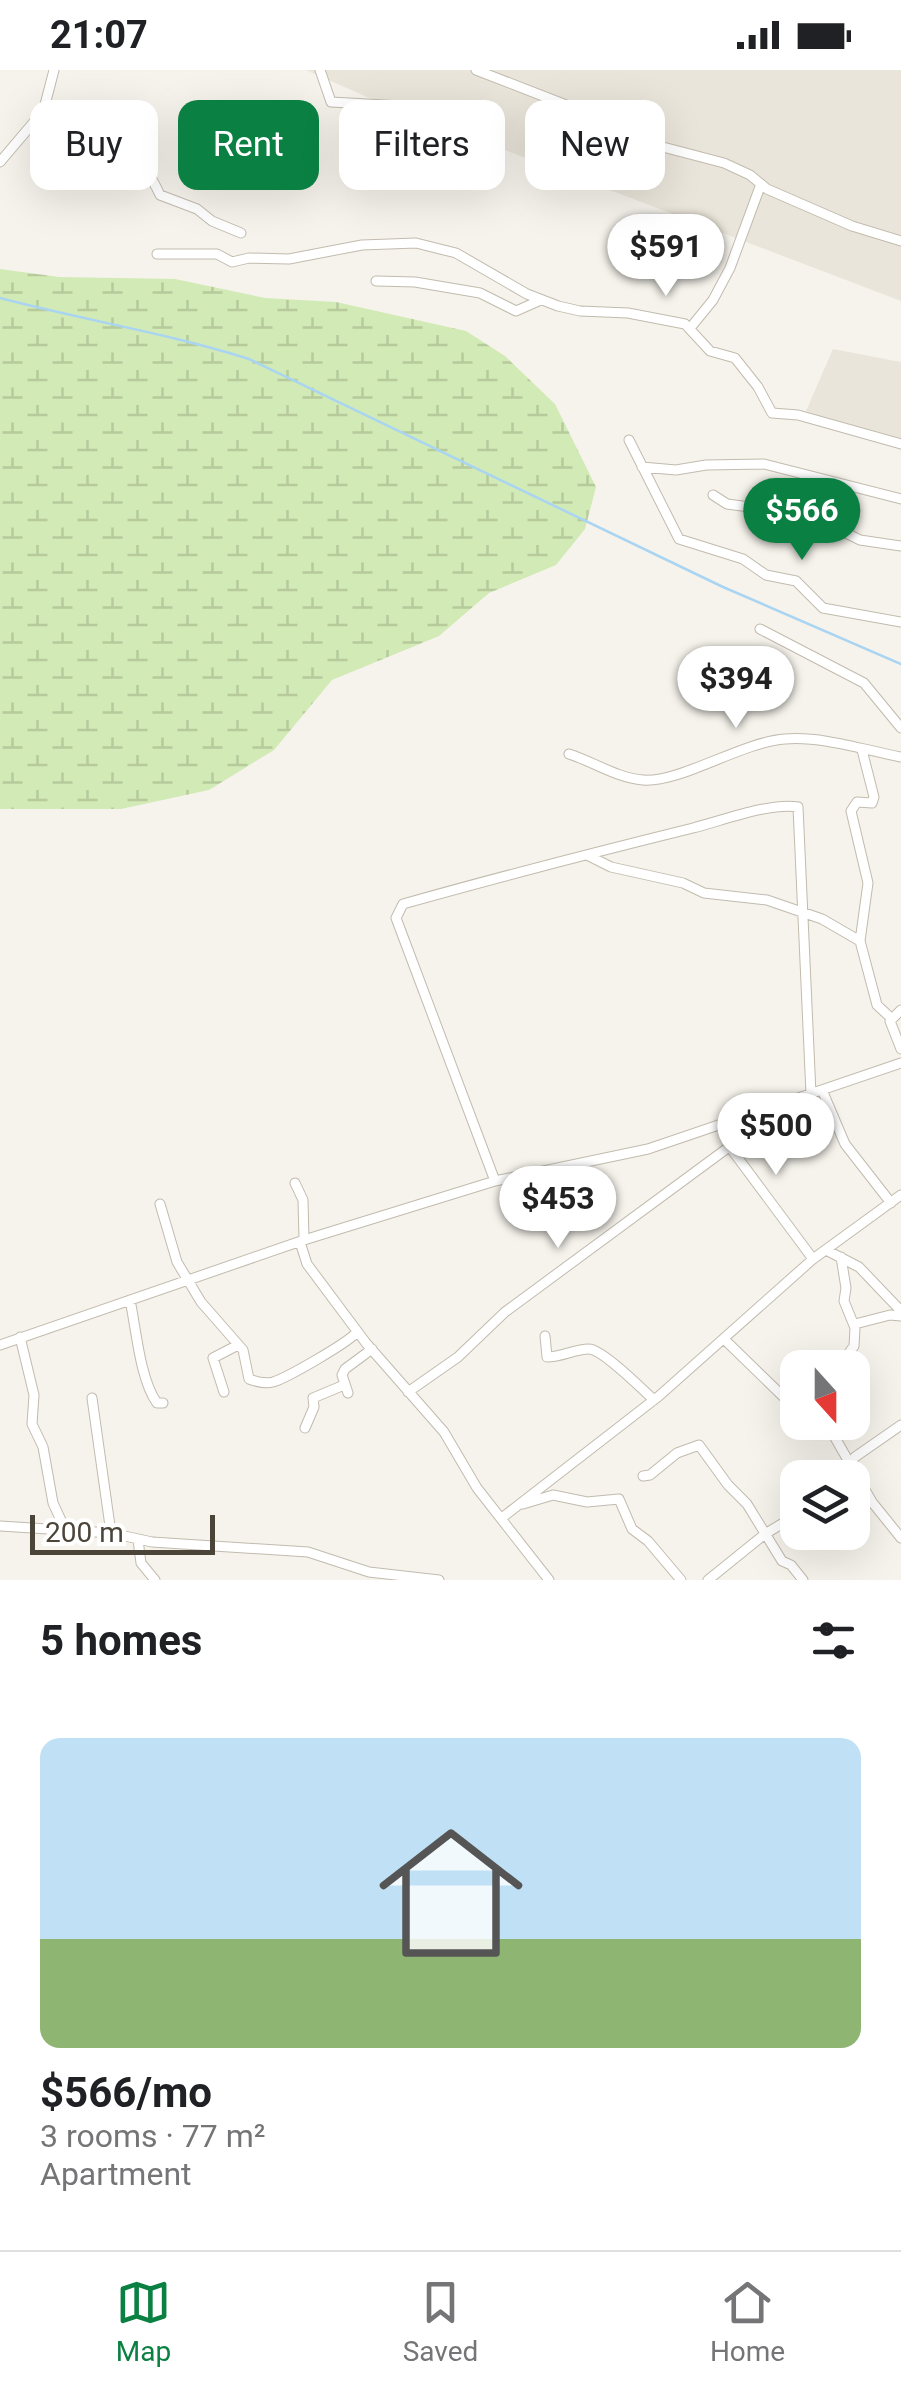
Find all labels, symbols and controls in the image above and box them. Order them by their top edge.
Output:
text: 21:07 [50,13,148,57]
chip: Buy [30,100,158,190]
chip: Rent [178,100,319,190]
chip: Filters [339,100,505,190]
chip: New [525,100,665,190]
pin: $591 [607,214,725,299]
text: $591 [629,227,703,265]
pin: $566 [743,478,861,563]
text: $566 [765,491,839,529]
pin: $394 [677,646,795,731]
text: $394 [699,659,773,697]
pin: $500 [717,1093,835,1178]
text: $500 [739,1106,813,1144]
pin: $453 [499,1166,617,1251]
text: $453 [521,1179,595,1217]
north arrow [780,1350,870,1440]
map controls [780,1350,870,1550]
button: layers [780,1460,870,1550]
scale bar [30,1510,215,1554]
text: 200 m [45,1516,124,1549]
icon: filters [806,1613,861,1668]
text: 5 homes [40,1616,202,1665]
icon: home [361,1803,541,1983]
text: $566/mo [40,2068,212,2117]
text: 3 rooms · 77 m² [40,2117,265,2155]
text: Apartment [40,2155,192,2193]
tab: Map [116,2275,171,2368]
tab: Saved [403,2275,478,2368]
tab: Home [710,2275,785,2368]

